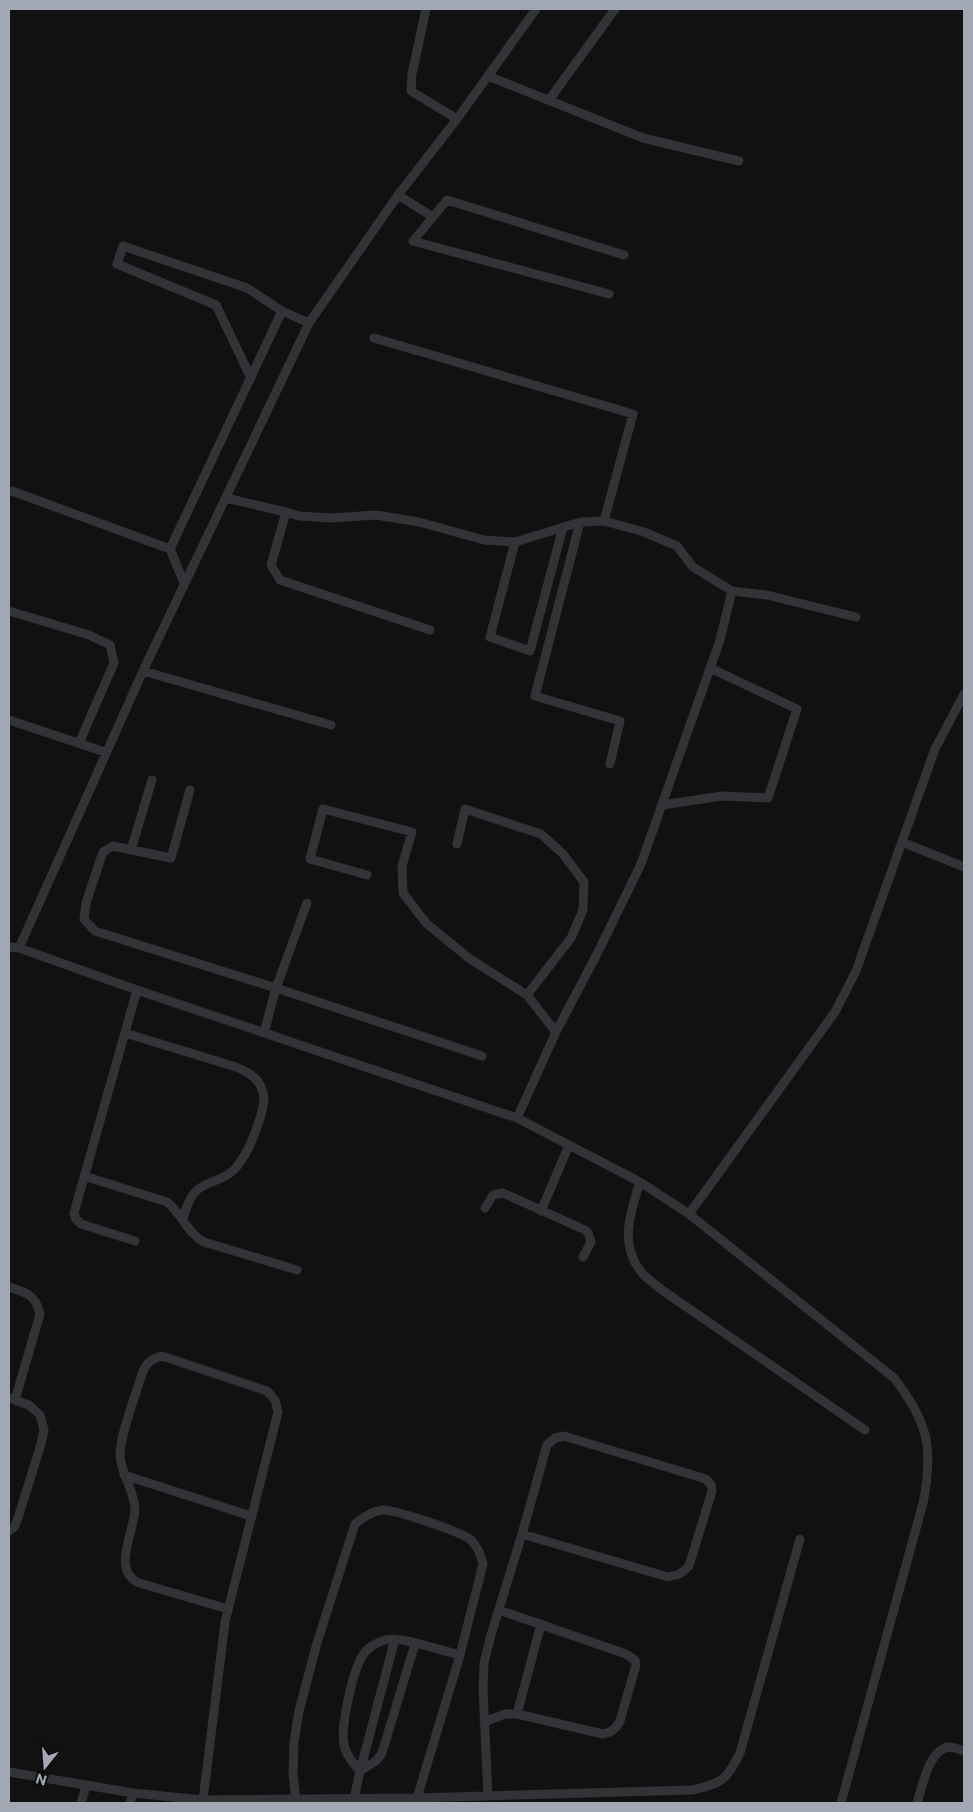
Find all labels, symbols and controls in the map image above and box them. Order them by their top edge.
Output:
north arrow [20,1742,70,1792]
text: N [34,1770,49,1790]

